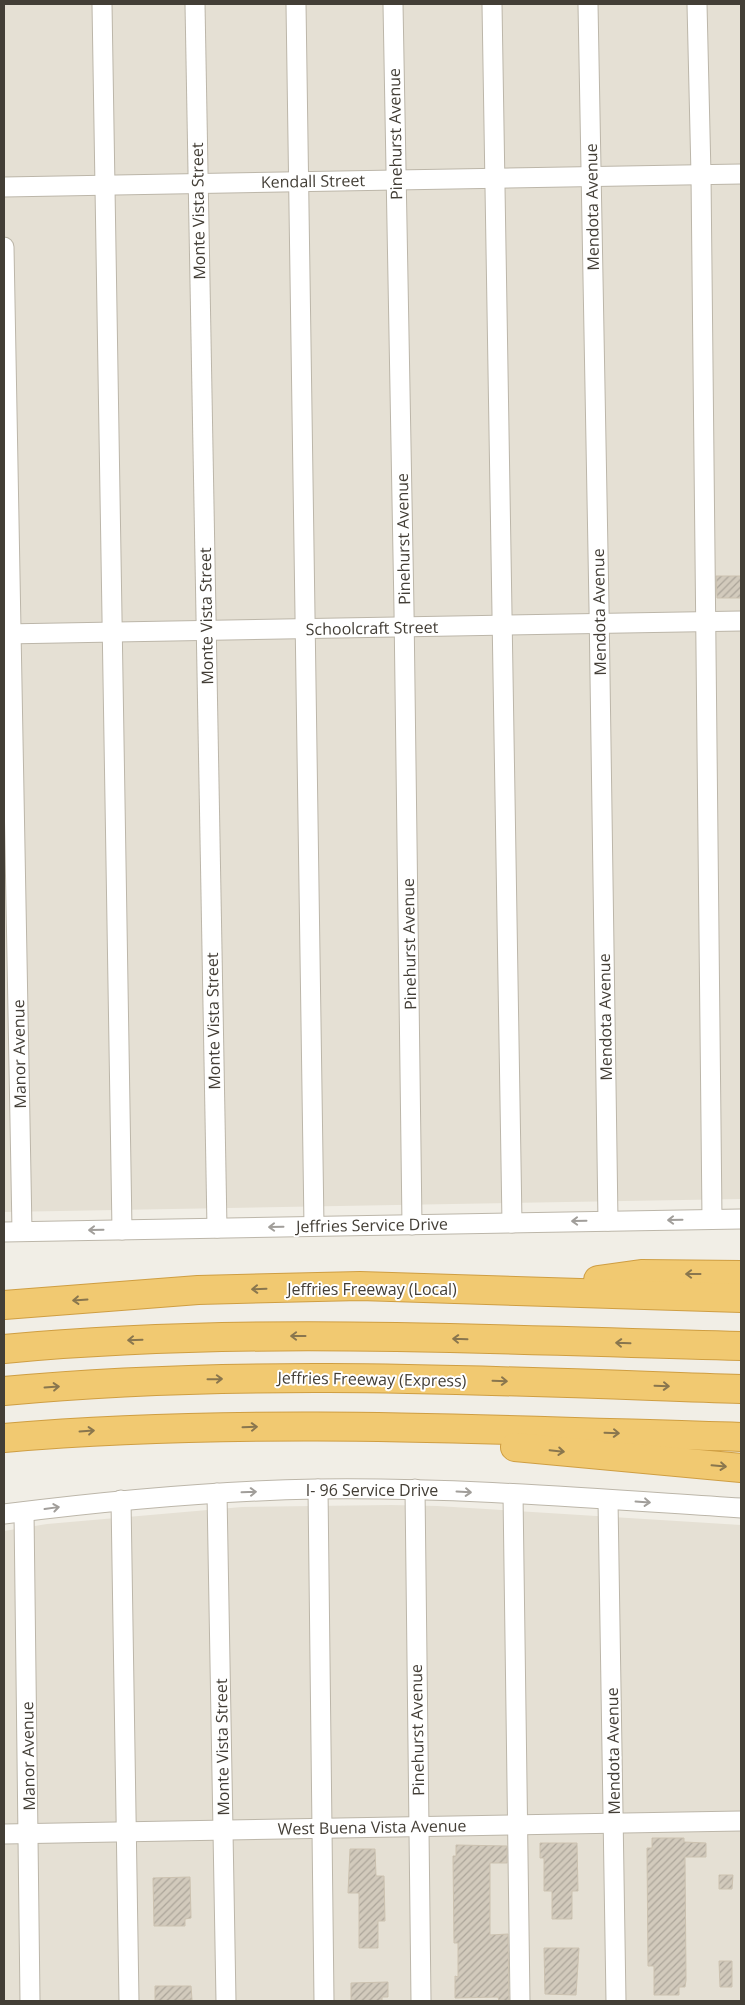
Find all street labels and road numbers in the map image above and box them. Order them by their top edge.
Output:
street label: Pinehurst Avenue [383,68,407,200]
street label: Monte Vista Street [186,142,210,280]
street label: Mendota Avenue [580,143,604,271]
street label: Kendall Street [261,169,366,193]
street label: Pinehurst Avenue [391,473,415,605]
street label: Monte Vista Street [194,547,218,685]
street label: Mendota Avenue [587,548,611,676]
street label: Schoolcraft Street [306,616,439,640]
street label: Pinehurst Avenue [397,878,421,1010]
street label: Monte Vista Street [201,952,225,1090]
street label: Mendota Avenue [593,953,617,1081]
street label: Manor Avenue [7,999,31,1109]
street label: Jeffries Service Drive [294,1213,448,1237]
street label: Jeffries Freeway (Local) [285,1278,457,1300]
street label: Jeffries Freeway (Express) [275,1366,467,1392]
street label: I- 96 Service Drive [306,1479,438,1501]
street label: Pinehurst Avenue [405,1664,429,1796]
street label: Monte Vista Street [210,1678,234,1816]
street label: Mendota Avenue [601,1687,625,1815]
street label: Manor Avenue [16,1701,40,1811]
street label: West Buena Vista Avenue [277,1814,467,1840]

